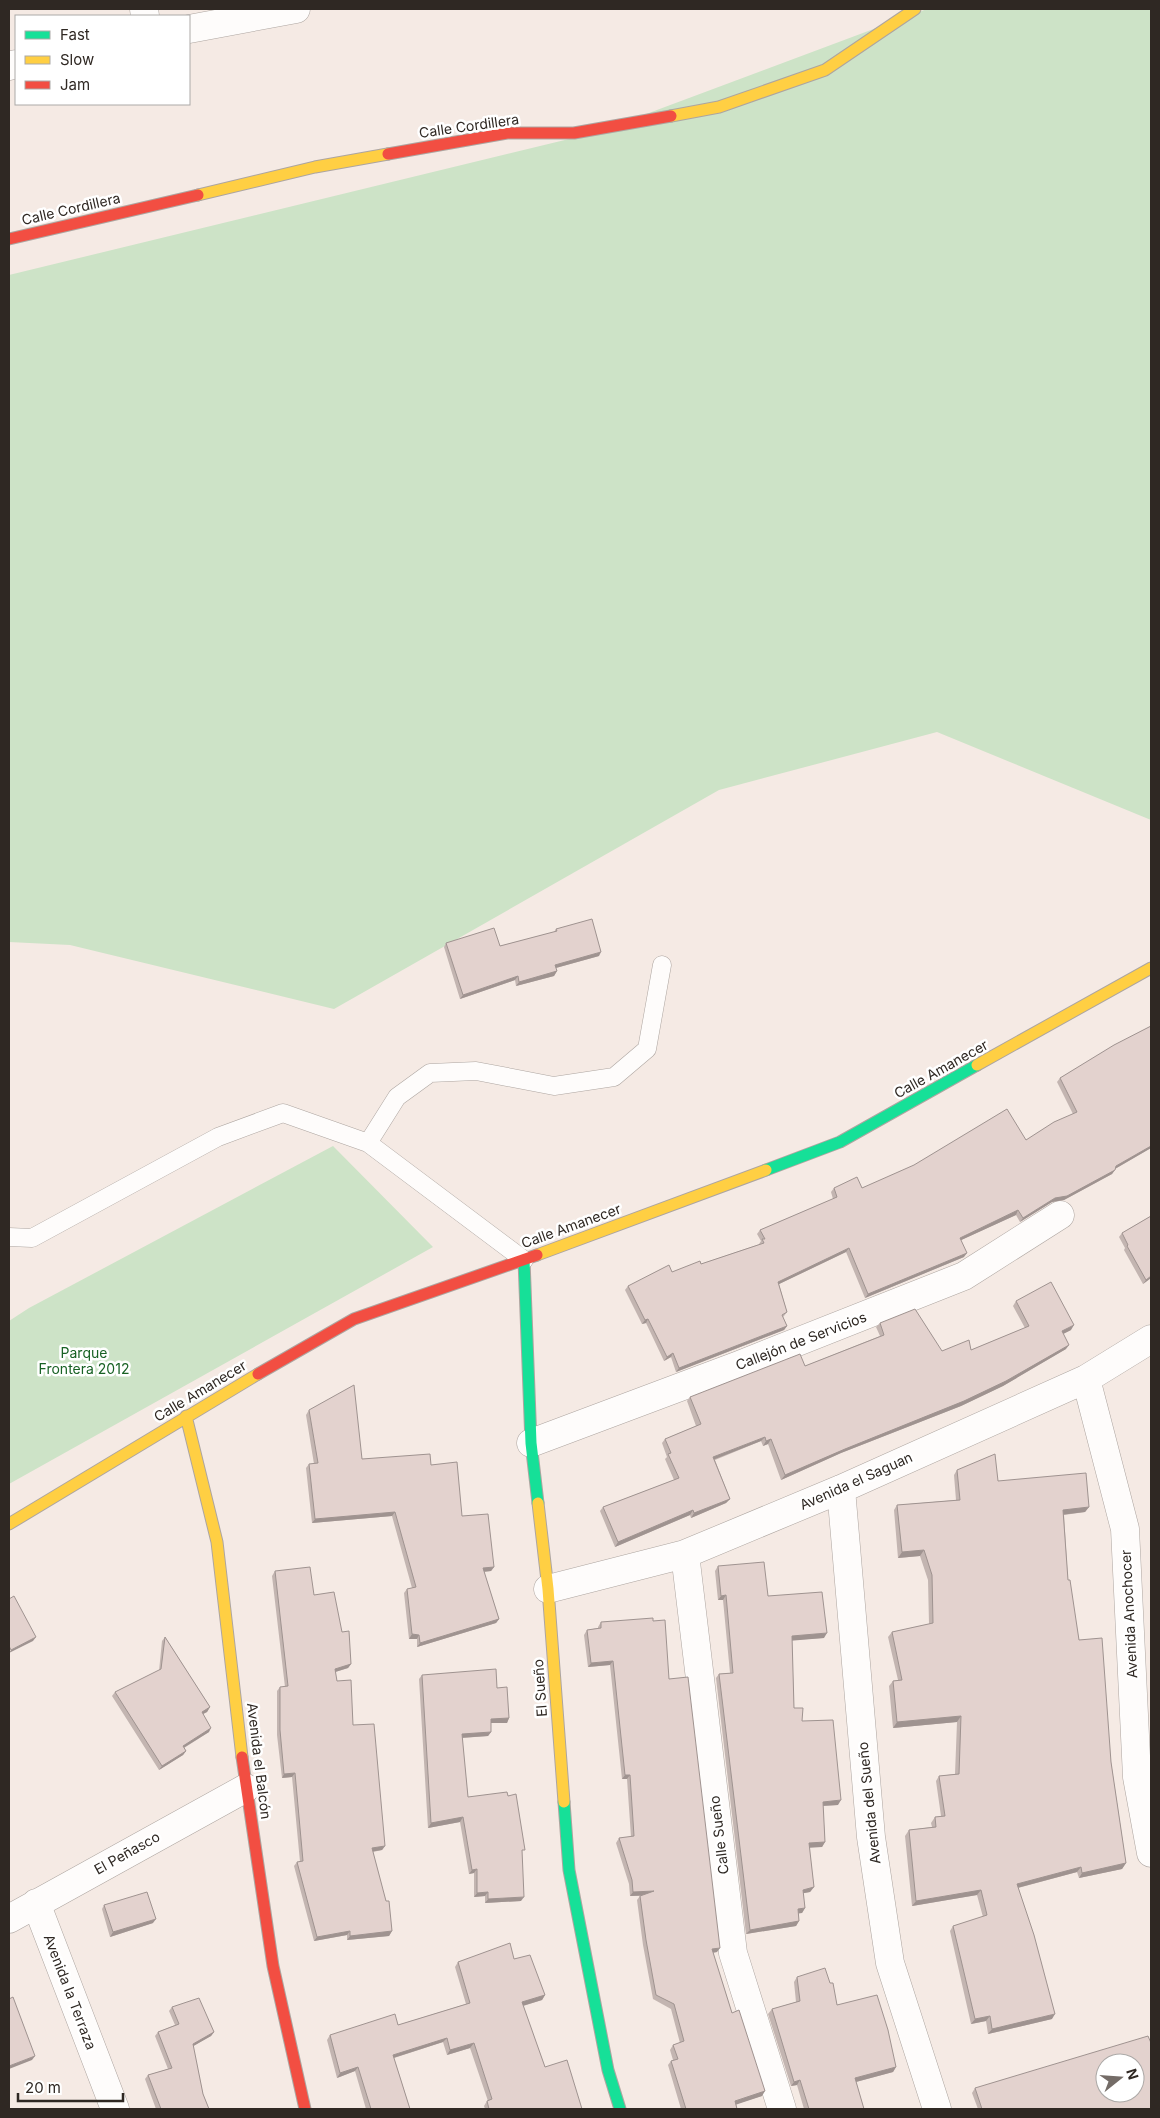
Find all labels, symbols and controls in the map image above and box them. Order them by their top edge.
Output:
legend [15,15,190,105]
text: Fast [60,25,90,44]
text: Slow [60,50,94,69]
text: Jam [60,75,90,94]
street label: Calle Cordillera [418,110,520,141]
street label: Calle Cordillera [20,189,122,228]
street label: Calle Amanecer [891,1036,991,1101]
street label: Calle Amanecer [519,1200,623,1251]
street label: Callejón de Servicios [733,1308,869,1373]
park label: Parque Frontera 2012 [39,1344,129,1377]
street label: Calle Amanecer [151,1356,249,1425]
street label: Avenida el Saguan [797,1448,915,1513]
street label: Avenida Anochocer [1117,1549,1140,1679]
street label: El Sueño [529,1659,550,1717]
street label: Avenida el Balcón [244,1702,275,1820]
street label: Avenida del Sueño [854,1741,883,1865]
street label: Calle Sueño [705,1795,732,1875]
street label: El Peñasco [91,1828,163,1878]
street label: Avenida la Terraza [41,1932,100,2052]
north arrow [1095,2053,1145,2103]
text: N [1123,2066,1143,2082]
scale bar [18,2070,122,2102]
text: 20 m [25,2078,61,2097]

